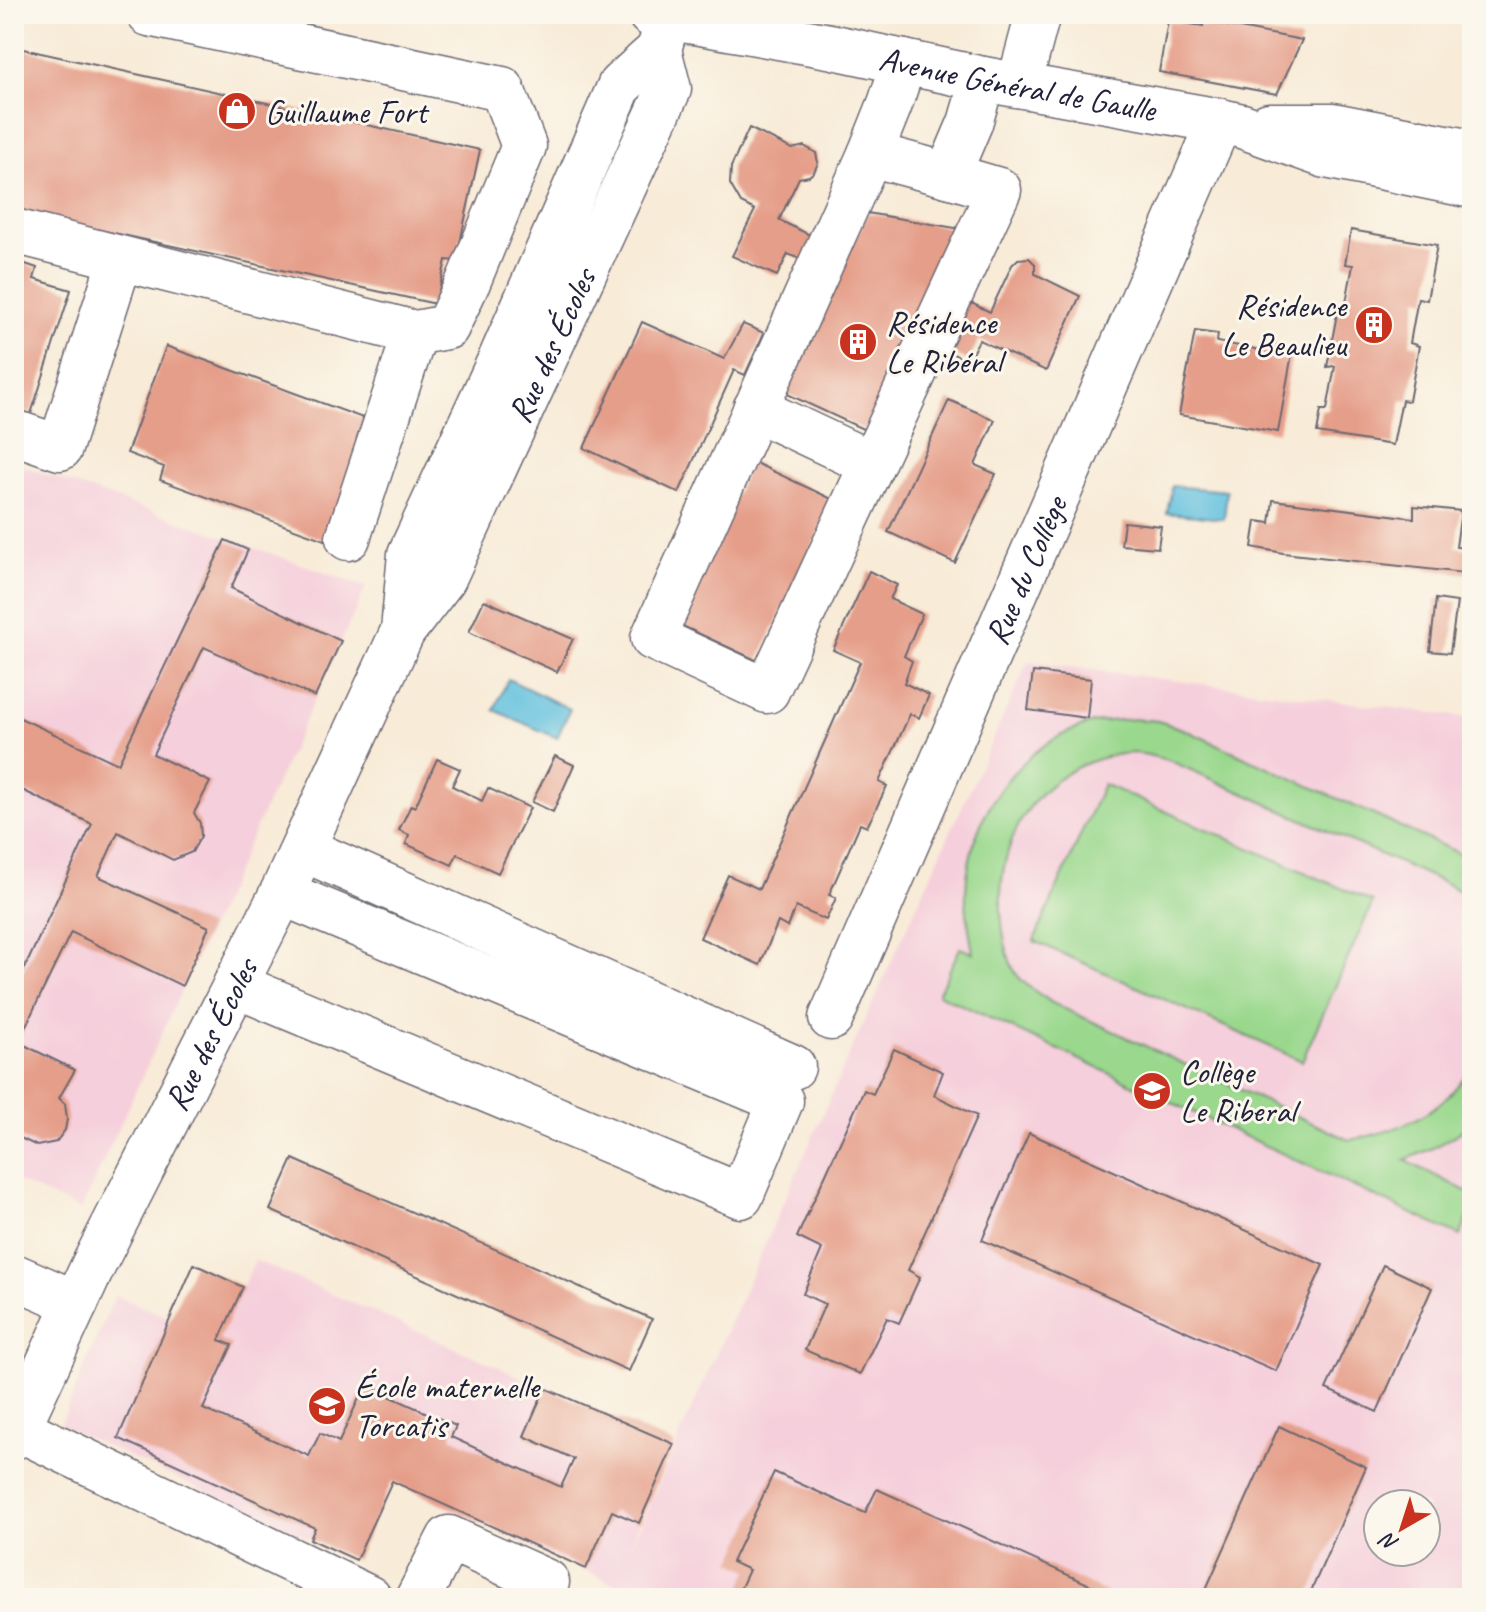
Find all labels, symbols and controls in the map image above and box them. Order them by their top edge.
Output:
street label: Avenue Général de Gaulle [875,36,1161,131]
shop icon: Guillaume Fort [216,90,258,132]
place label: Guillaume Fort [265,90,430,133]
street label: Rue des Écoles [497,259,606,429]
place label: Résidence Le Beaulieu [1221,284,1348,366]
place label: Résidence Le Ribéral [886,301,1008,383]
building icon: Résidence Le Beaulieu [1353,304,1395,346]
building icon: Résidence Le Ribéral [837,321,879,363]
street label: Rue du Collège [974,487,1077,651]
street label: Rue des Écoles [154,948,268,1118]
place label: Collège Le Riberal [1180,1050,1302,1132]
school or university icon: Collège Le Riberal [1131,1070,1173,1112]
place label: École maternelle Torcatis [355,1365,541,1447]
school or university icon: École maternelle Torcatis [306,1385,348,1427]
north arrow [1362,1488,1442,1568]
text: N [1373,1525,1404,1558]

